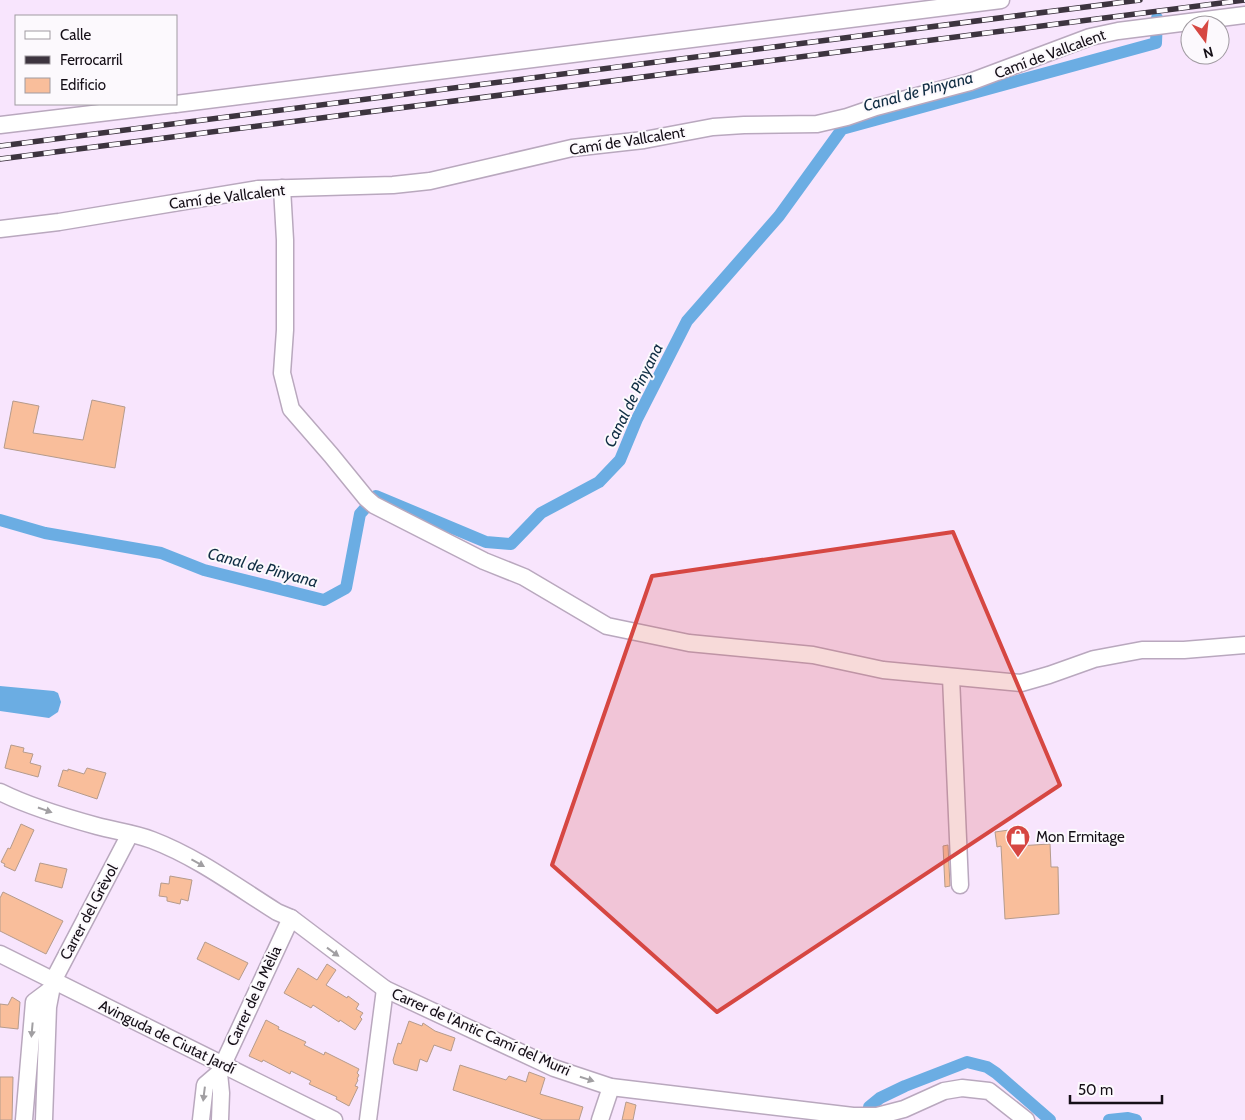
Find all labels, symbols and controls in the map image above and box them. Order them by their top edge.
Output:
legend [15,15,178,105]
north arrow [1180,15,1230,65]
text: Calle [60,26,91,44]
street label: Camí de Vallcalent [992,26,1108,82]
text: N [1201,43,1215,63]
text: Ferrocarril [60,51,123,69]
water label: Canal de Pinyana [861,68,975,115]
text: Edificio [60,76,106,94]
street label: Camí de Vallcalent [568,123,686,159]
street label: Camí de Vallcalent [168,181,286,213]
water label: Canal de Pinyana [600,340,667,450]
water label: Canal de Pinyana [206,544,320,591]
one-way arrow [38,806,53,814]
shop icon: Mon Ermitage [1005,824,1031,858]
place label: Mon Ermitage [1036,828,1125,846]
one-way arrow [190,859,205,867]
street label: Carrer del Grèvol [56,861,122,963]
street label: Carrer de la Mèlia [223,942,285,1049]
one-way arrow [326,946,339,957]
street label: Carrer de l'Antic Camí del Murri [389,984,573,1080]
street label: Avinguda de Ciutat Jardí [96,996,238,1078]
one-way arrow [28,1023,36,1039]
scale bar [1070,1072,1162,1104]
one-way arrow [580,1075,595,1083]
text: 50 m [1078,1081,1113,1099]
one-way arrow [200,1086,208,1102]

